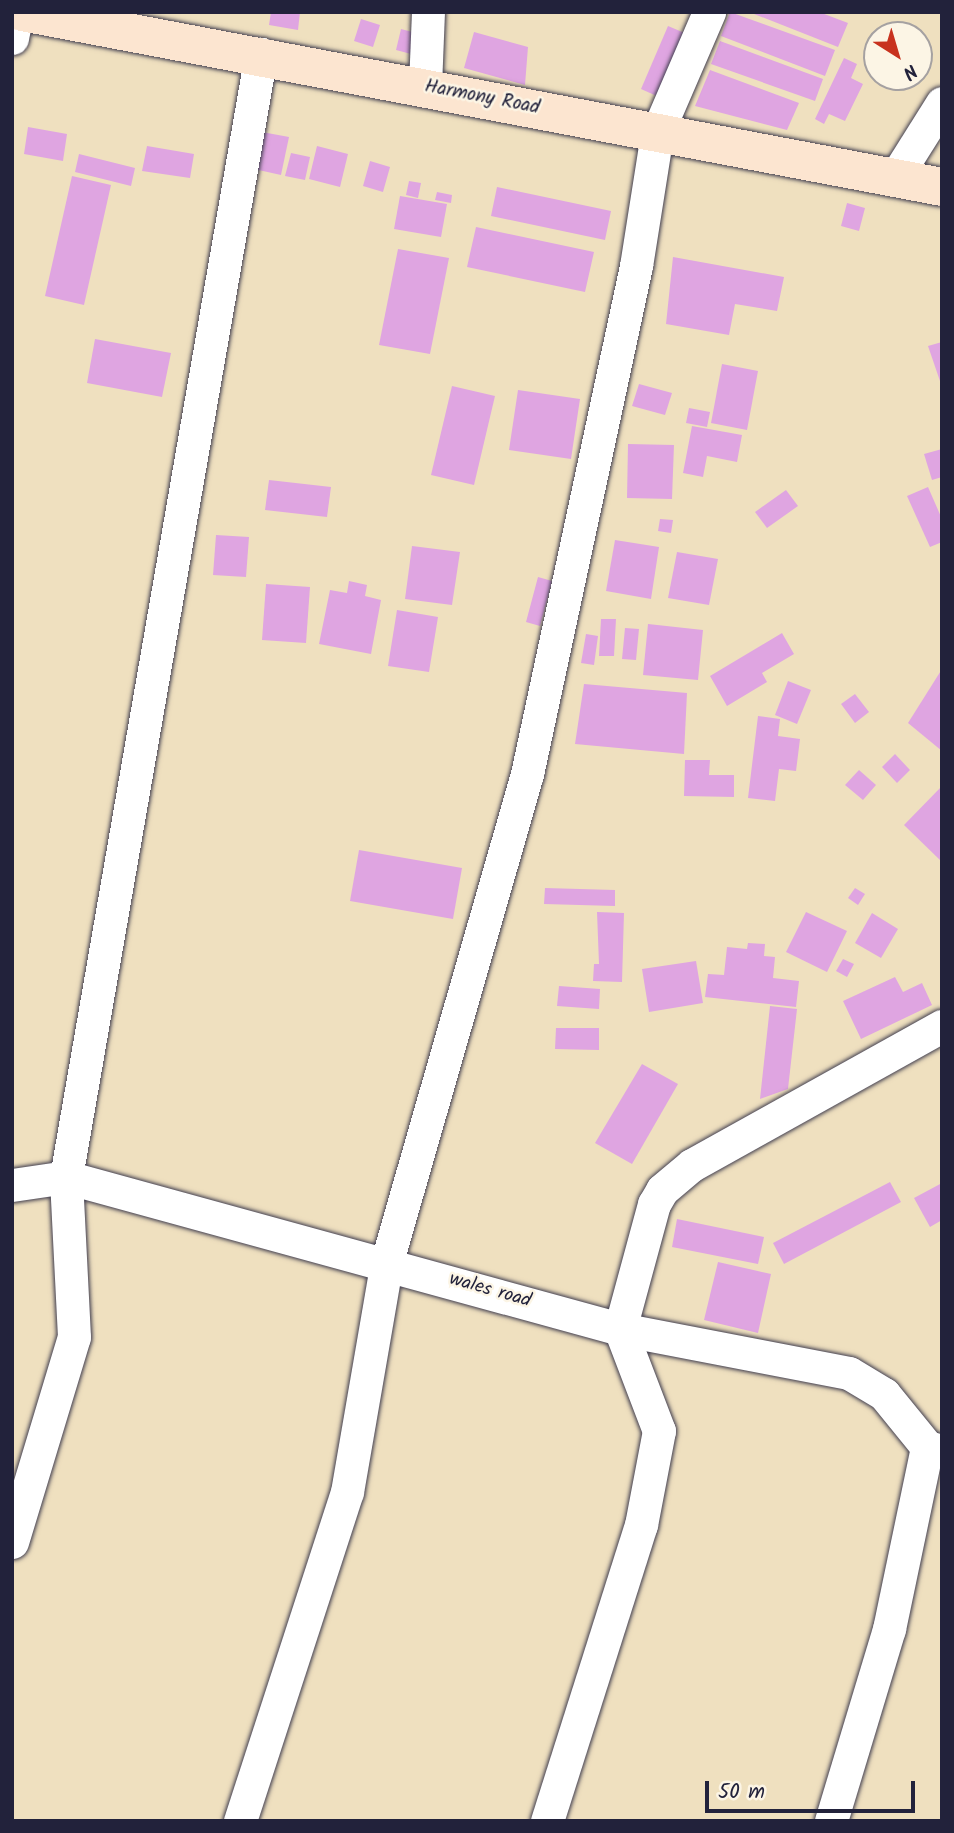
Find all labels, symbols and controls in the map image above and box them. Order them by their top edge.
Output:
north arrow [863,21,933,91]
text: N [896,56,923,87]
street label: Harmony Road [423,76,541,120]
street label: wales road [447,1268,533,1314]
scale bar [709,1766,919,1810]
text: 50 m [718,1776,765,1809]

